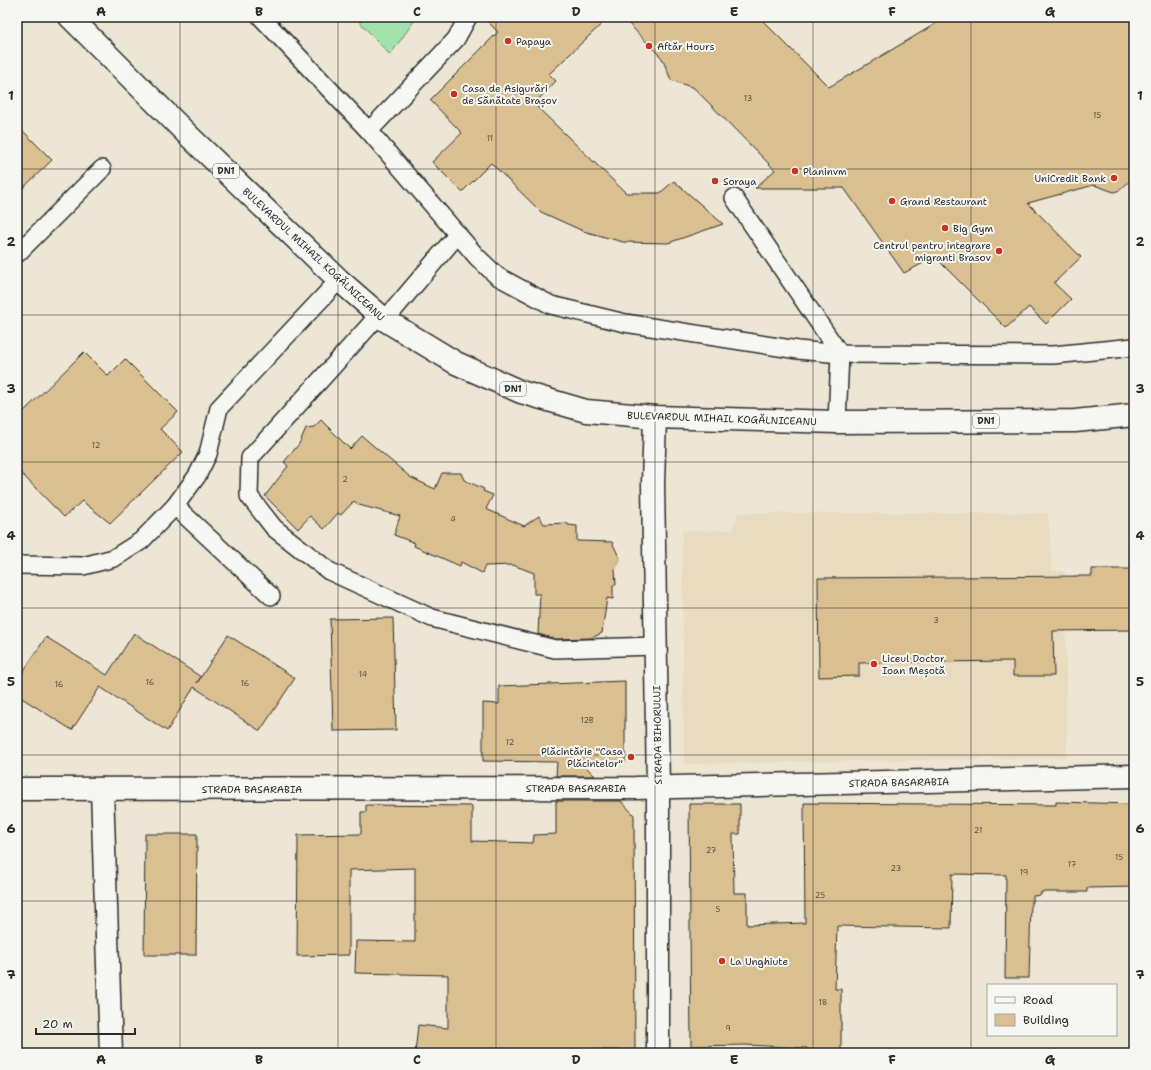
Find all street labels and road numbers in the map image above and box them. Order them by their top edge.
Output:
road number: DN1 [213,164,239,178]
street label: BULEVARDUL MIHAIL KOGĂLNICEANU [240,185,388,324]
road number: DN1 [500,382,526,396]
street label: BULEVARDUL MIHAIL KOGĂLNICEANU [627,409,817,428]
road number: DN1 [973,414,999,428]
street label: STRADA BIHORULUI [650,685,665,785]
street label: STRADA BASARABIA [849,775,949,790]
street label: STRADA BASARABIA [526,782,626,795]
street label: STRADA BASARABIA [202,783,302,796]

